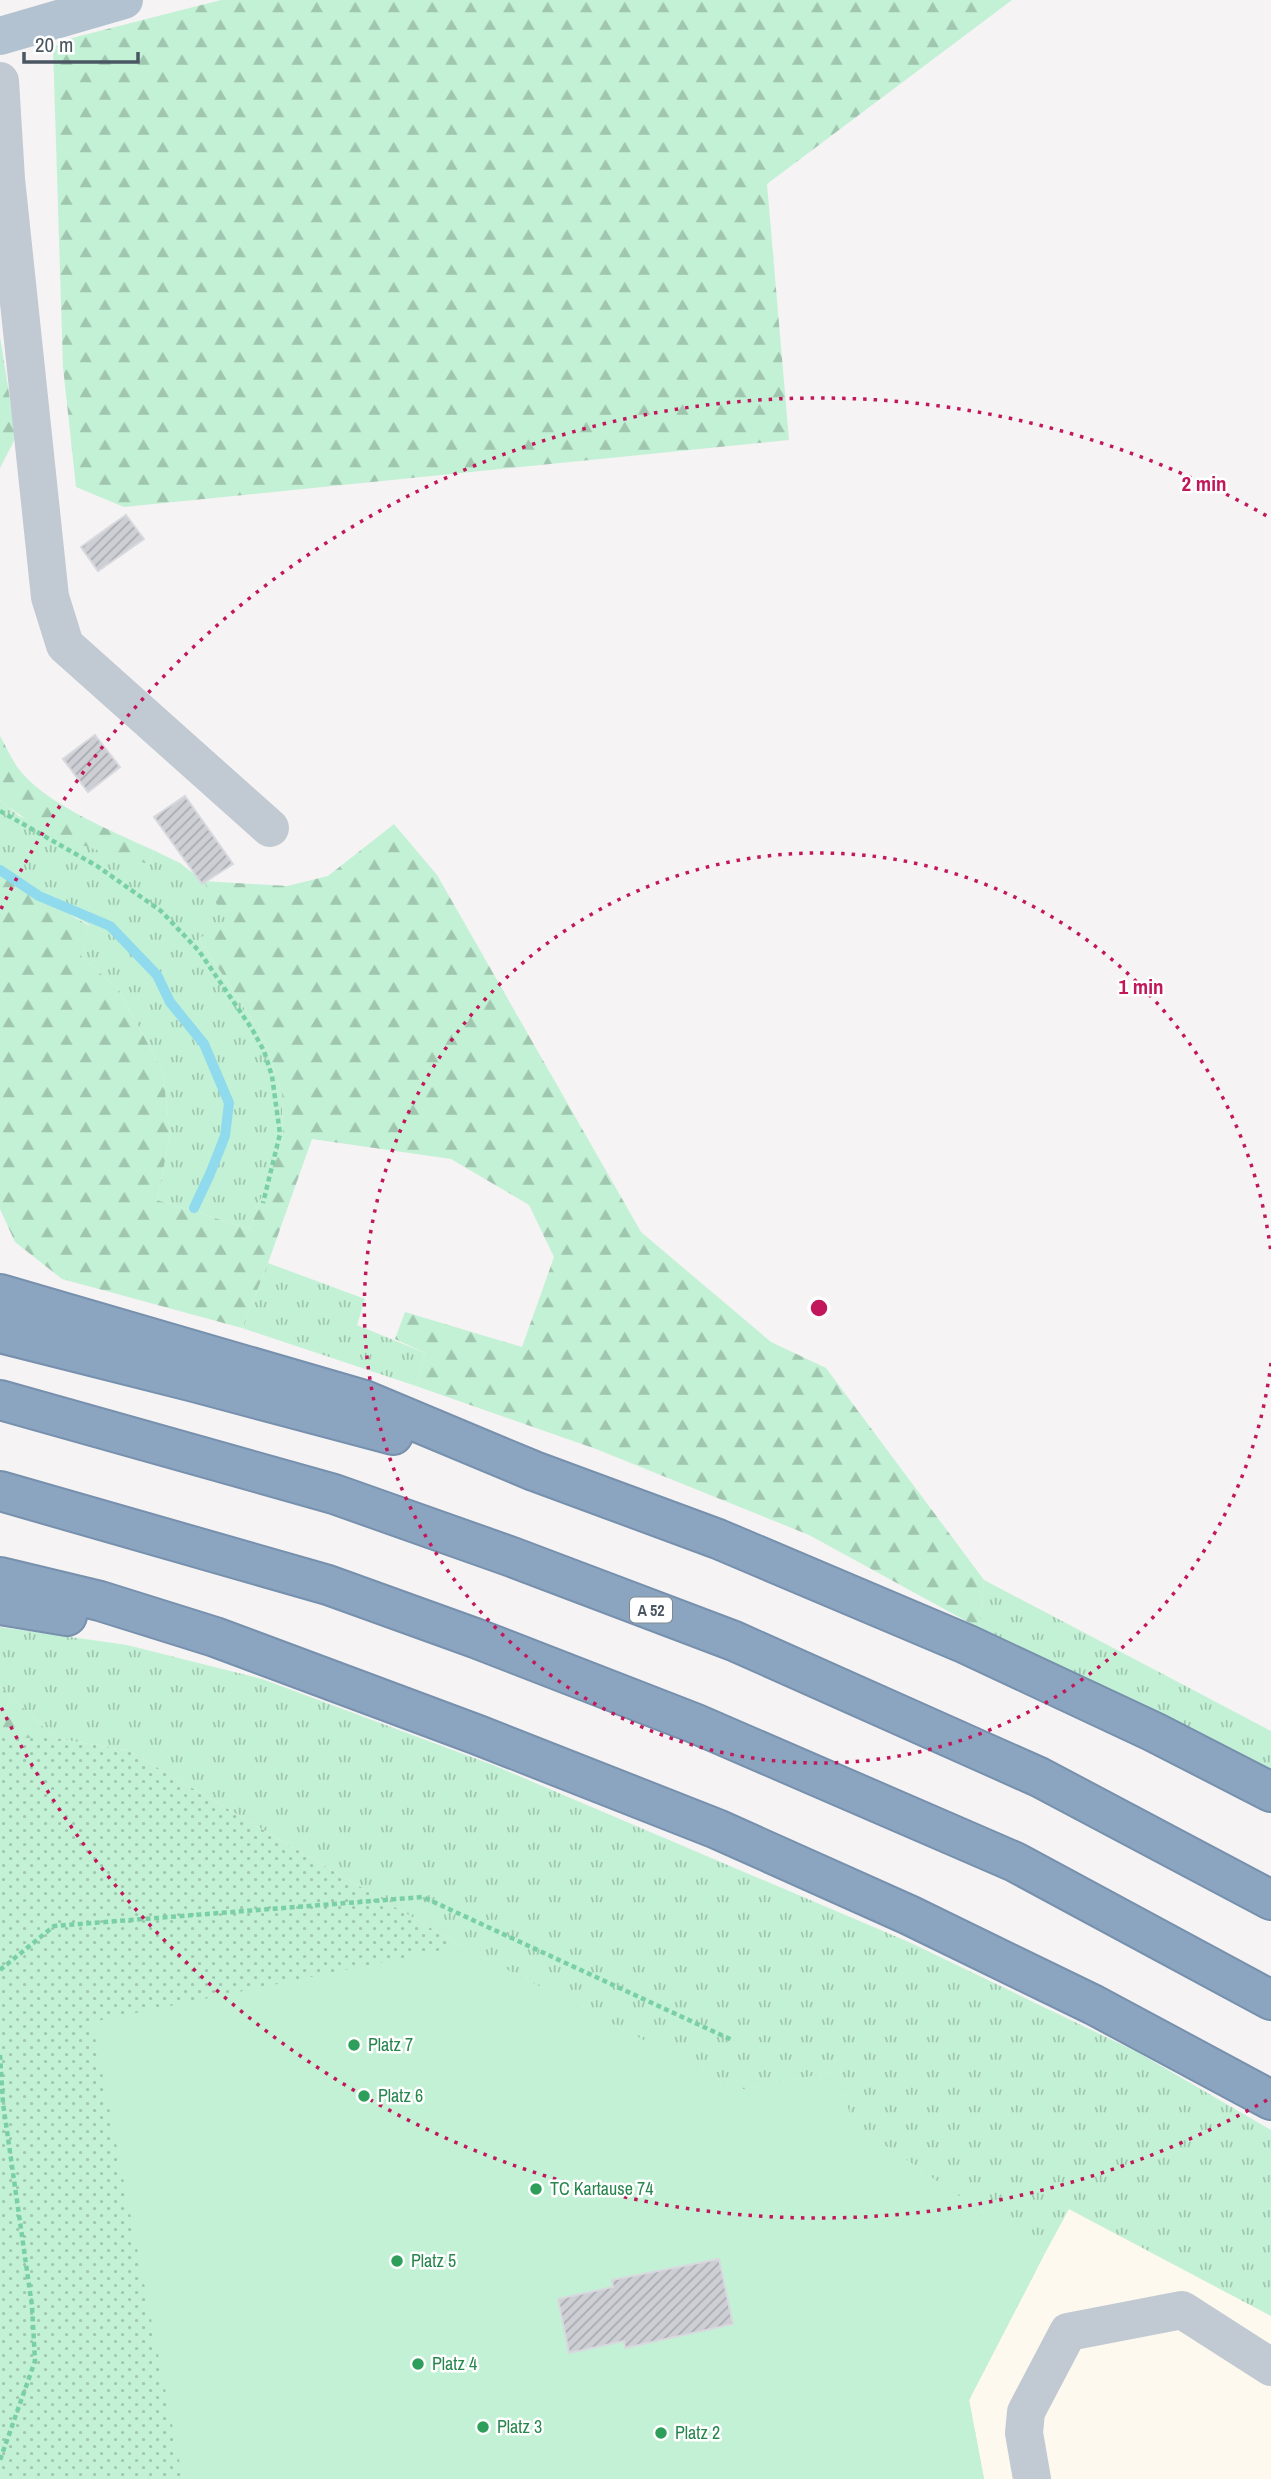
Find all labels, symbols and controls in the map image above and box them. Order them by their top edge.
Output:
scale bar [24,21,138,65]
text: 20 m [35,30,73,59]
text: 2 min [1182,469,1226,498]
text: 1 min [1119,972,1163,1001]
centre of rings [807,1296,831,1320]
road number: A 52 [630,1598,672,1622]
place label: Platz 7 [368,2032,413,2057]
marker: Platz 7 [346,2037,362,2053]
place label: Platz 6 [378,2083,423,2108]
marker: Platz 6 [356,2088,372,2104]
place label: TC Kartause 74 [550,2176,653,2201]
marker: TC Kartause 74 [528,2181,544,2197]
place label: Platz 5 [411,2248,456,2273]
marker: Platz 5 [389,2253,405,2269]
place label: Platz 4 [432,2351,477,2376]
marker: Platz 4 [410,2356,426,2372]
place label: Platz 3 [497,2414,542,2439]
marker: Platz 3 [475,2419,491,2435]
place label: Platz 2 [675,2420,720,2445]
marker: Platz 2 [653,2425,669,2441]

